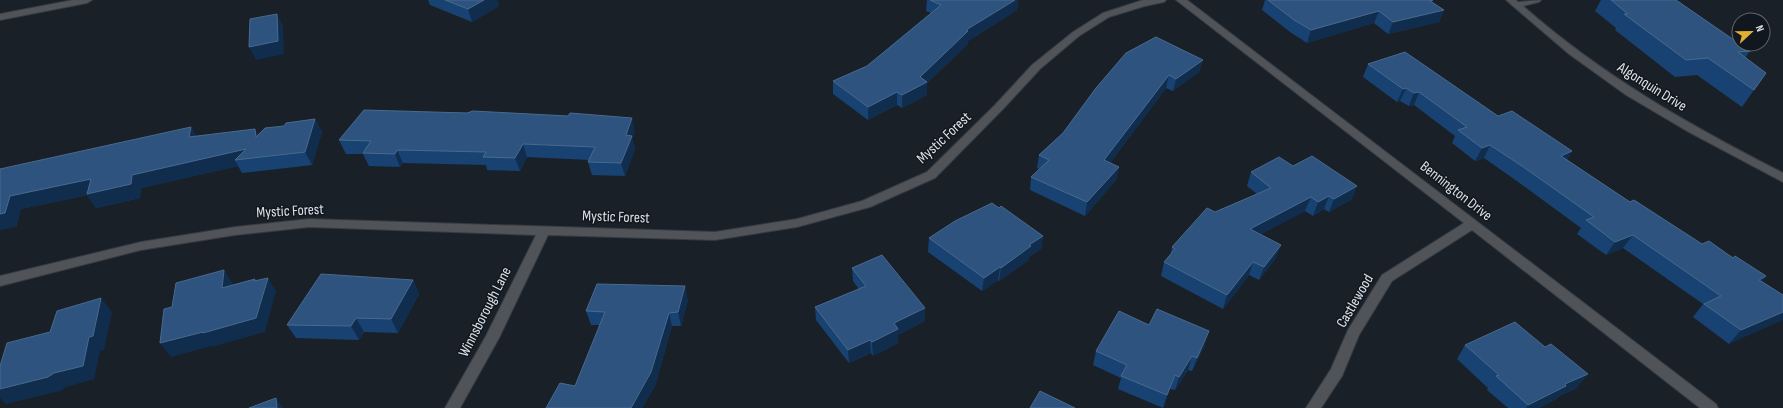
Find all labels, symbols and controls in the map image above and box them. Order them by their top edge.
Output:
north arrow [1731,12,1771,52]
text: N [1753,23,1767,34]
street label: Algonquin Drive [1613,58,1690,116]
street label: Mystic Forest [913,108,976,168]
street label: Bennington Drive [1416,157,1496,225]
street label: Mystic Forest [256,200,325,222]
street label: Mystic Forest [582,206,651,228]
street label: Winnsborough Lane [454,264,516,360]
street label: Castlewood [1332,271,1378,331]

